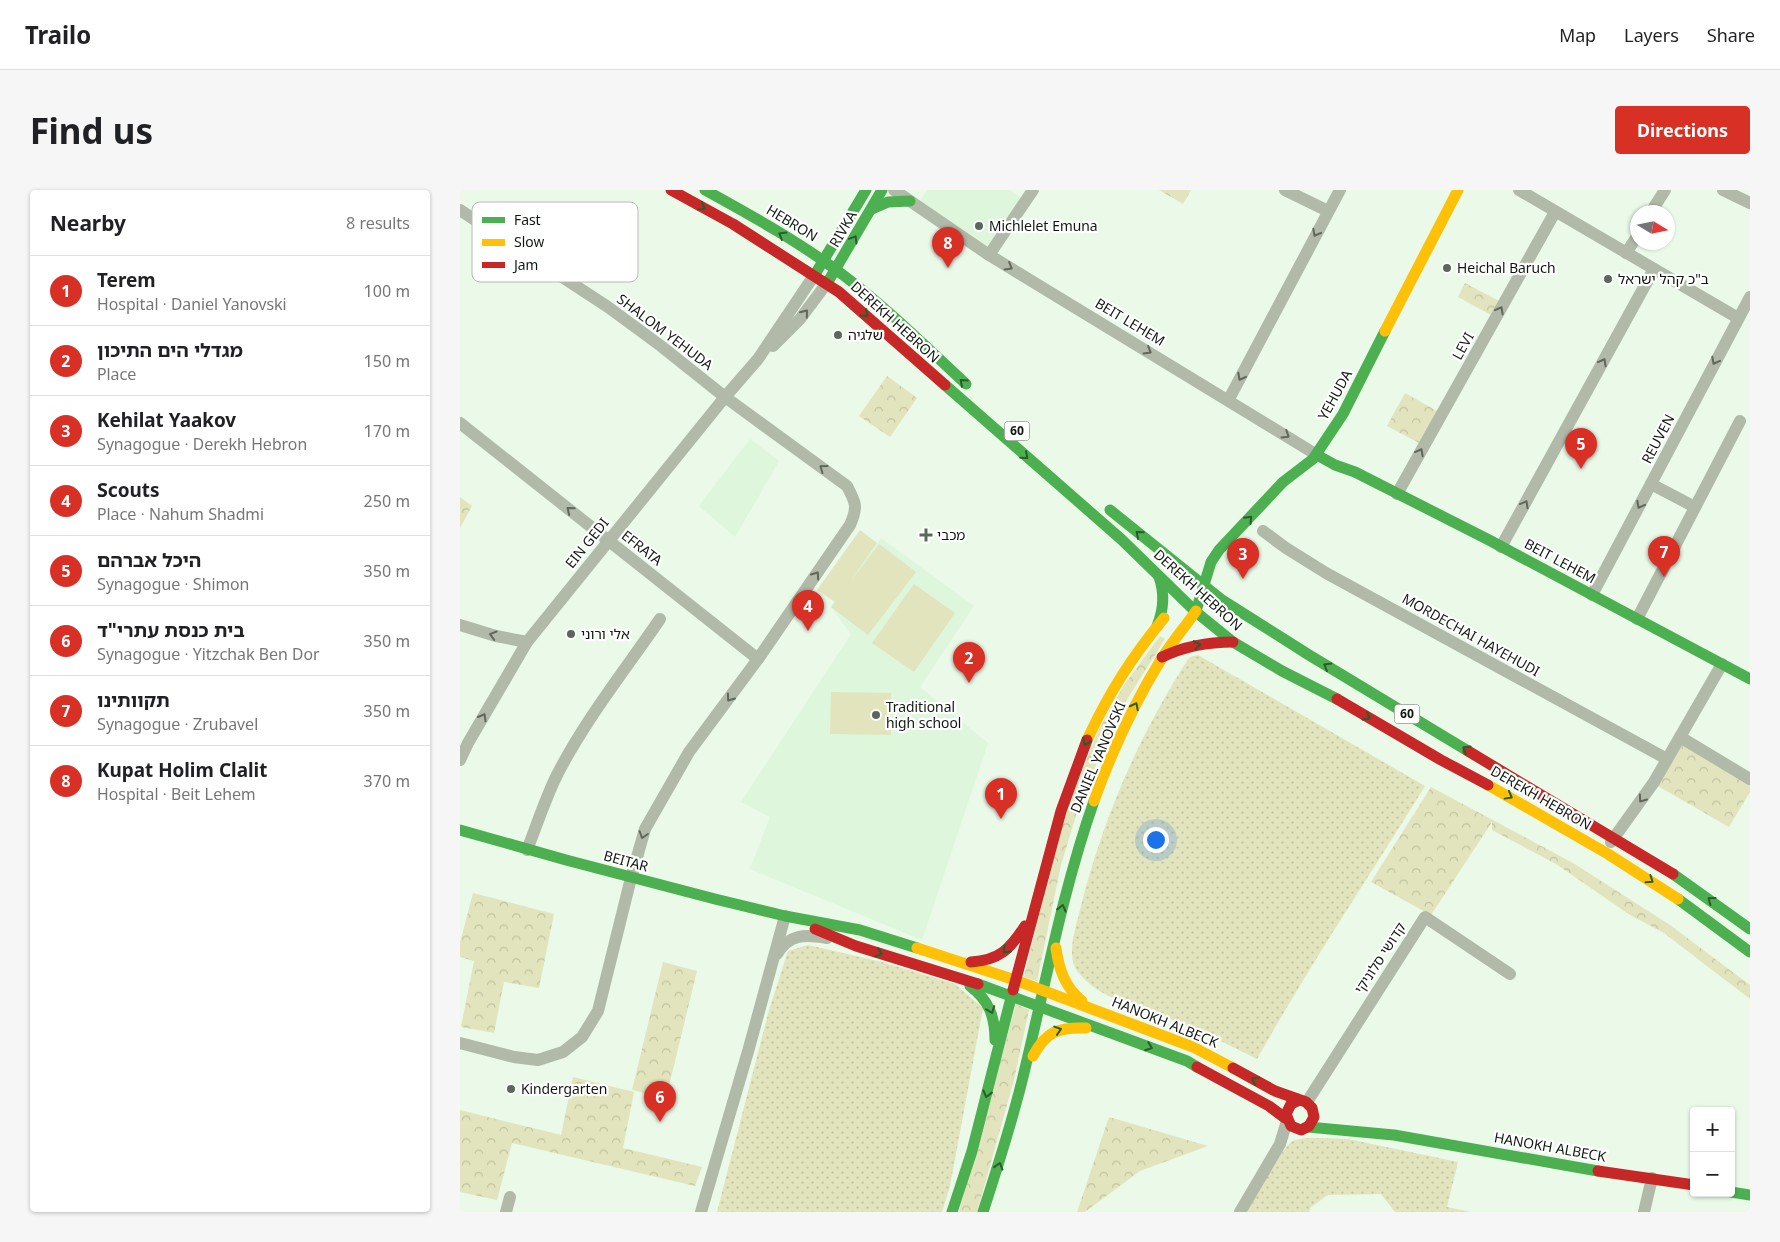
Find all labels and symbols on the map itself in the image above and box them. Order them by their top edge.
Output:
street label: HEBRON [763,200,821,245]
one-way arrow [697,201,706,211]
legend [472,202,638,282]
north arrow [1630,205,1675,250]
street label: RIVKA [825,207,861,251]
text: Fast [514,210,541,229]
place label: Michlelet Emuna [989,216,1098,235]
marker: Michlelet Emuna [973,220,985,232]
pin: 8 [932,227,964,268]
one-way arrow [1312,227,1322,236]
one-way arrow [779,231,788,241]
text: Slow [514,232,544,251]
one-way arrow [848,236,858,245]
text: Jam [512,255,538,274]
place label: Heichal Baruch [1457,258,1556,277]
one-way arrow [1003,260,1012,270]
marker: Heichal Baruch [1441,262,1453,274]
place label: ב"כ קהל ישראל [1618,269,1709,288]
marker: ב"כ קהל ישראל [1602,273,1614,285]
street label: DEREKH HEBRON [847,277,944,367]
street label: SHALOM YEHUDA [613,289,717,374]
street label: BEIT LEHEM [1092,293,1169,350]
one-way arrow [1494,307,1504,316]
one-way arrow [859,308,868,317]
one-way arrow [800,310,808,319]
place label: שלגיה [848,325,883,344]
street label: LEVI [1447,328,1478,363]
marker: שלגיה [832,329,844,341]
one-way arrow [1142,344,1151,354]
one-way arrow [1711,356,1721,365]
one-way arrow [1597,358,1607,367]
street label: YEHUDA [1313,366,1356,423]
one-way arrow [1237,371,1247,380]
one-way arrow [959,379,968,388]
street label: REUVEN [1637,411,1678,467]
road number: 60 [1004,422,1030,440]
pin: 5 [1565,428,1597,469]
one-way arrow [1281,429,1290,439]
one-way arrow [1414,448,1424,457]
one-way arrow [1019,451,1028,460]
one-way arrow [820,466,829,474]
one-way arrow [1519,500,1529,509]
one-way arrow [1636,500,1646,509]
one-way arrow [567,508,576,516]
street label: EIN GEDI [561,513,613,572]
one-way arrow [1243,515,1252,524]
place label: מכבי [937,525,965,544]
street label: EFRATA [618,526,667,570]
marker: מכבי [919,528,933,542]
one-way arrow [1135,530,1144,539]
street label: BEIT LEHEM [1521,534,1599,587]
pin: 7 [1648,536,1680,577]
pin: 3 [1227,538,1259,579]
street label: DEREKH HEBRON [1150,545,1247,635]
one-way arrow [810,572,819,581]
street label: MORDECHAI HAYEHUDI [1399,589,1544,680]
pin: 4 [792,590,824,631]
place label: אלי ורוני [581,624,630,643]
marker: אלי ורוני [565,628,577,640]
one-way arrow [489,630,498,640]
one-way arrow [1192,640,1201,650]
pin: 2 [953,642,985,683]
one-way arrow [1323,663,1332,673]
one-way arrow [727,692,736,702]
place label: Traditional high school [886,697,961,732]
street label: DANIEL YANOVSKI [1065,698,1130,815]
one-way arrow [1129,702,1139,711]
road number: 60 [1394,704,1420,724]
marker: Traditional high school [870,709,882,721]
one-way arrow [1362,710,1371,720]
one-way arrow [476,713,486,722]
one-way arrow [1082,737,1093,746]
one-way arrow [1463,746,1472,756]
street label: DEREKH HEBRON [1488,761,1595,834]
pin: 1 [985,778,1017,819]
one-way arrow [1504,790,1513,800]
one-way arrow [1639,794,1649,803]
your location [1143,827,1169,853]
one-way arrow [639,830,649,839]
street label: BEITAR [602,845,651,876]
one-way arrow [1644,874,1653,884]
one-way arrow [1707,897,1717,906]
one-way arrow [1056,904,1067,913]
street label: קדושי סלוניקי [1349,918,1410,997]
one-way arrow [1003,944,1012,953]
one-way arrow [874,948,882,958]
street label: HANOKH ALBECK [1109,992,1222,1052]
one-way arrow [985,1005,995,1014]
one-way arrow [1053,1026,1062,1036]
one-way arrow [1144,1041,1153,1051]
one-way arrow [1251,1076,1260,1086]
place label: Kindergarten [521,1079,607,1098]
pin: 6 [644,1081,676,1122]
marker: Kindergarten [505,1083,517,1095]
one-way arrow [982,1090,993,1099]
street label: HANOKH ALBECK [1493,1127,1608,1166]
one-way arrow [993,1162,1003,1170]

